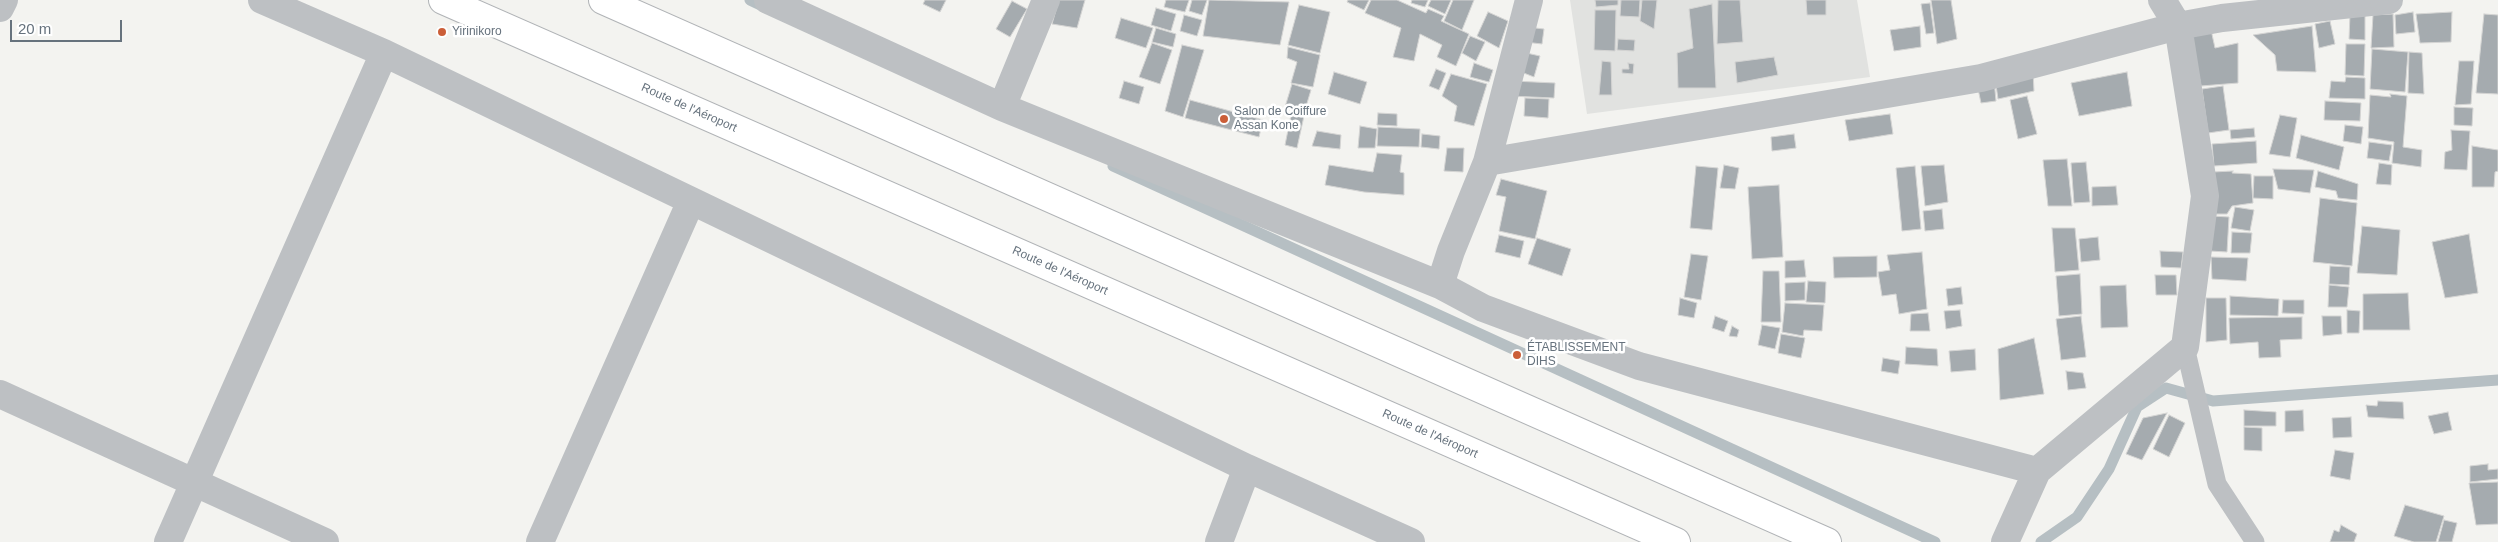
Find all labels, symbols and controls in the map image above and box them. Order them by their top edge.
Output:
scale bar [12,10,125,42]
text: 20 m [18,20,51,37]
place label: Yirinikoro [452,25,502,39]
marker: Yirinikoro [436,26,448,38]
street label: Route de l'Aéroport [639,80,739,136]
place label: Salon de Coiffure Assan Kone [1234,105,1327,133]
marker: Salon de Coiffure Assan Kone [1218,113,1230,125]
street label: Route de l'Aéroport [1010,243,1110,299]
place label: ÉTABLISSEMENT DIHS [1527,341,1625,369]
marker: ÉTABLISSEMENT DIHS [1511,349,1523,361]
street label: Route de l'Aéroport [1380,406,1480,462]

